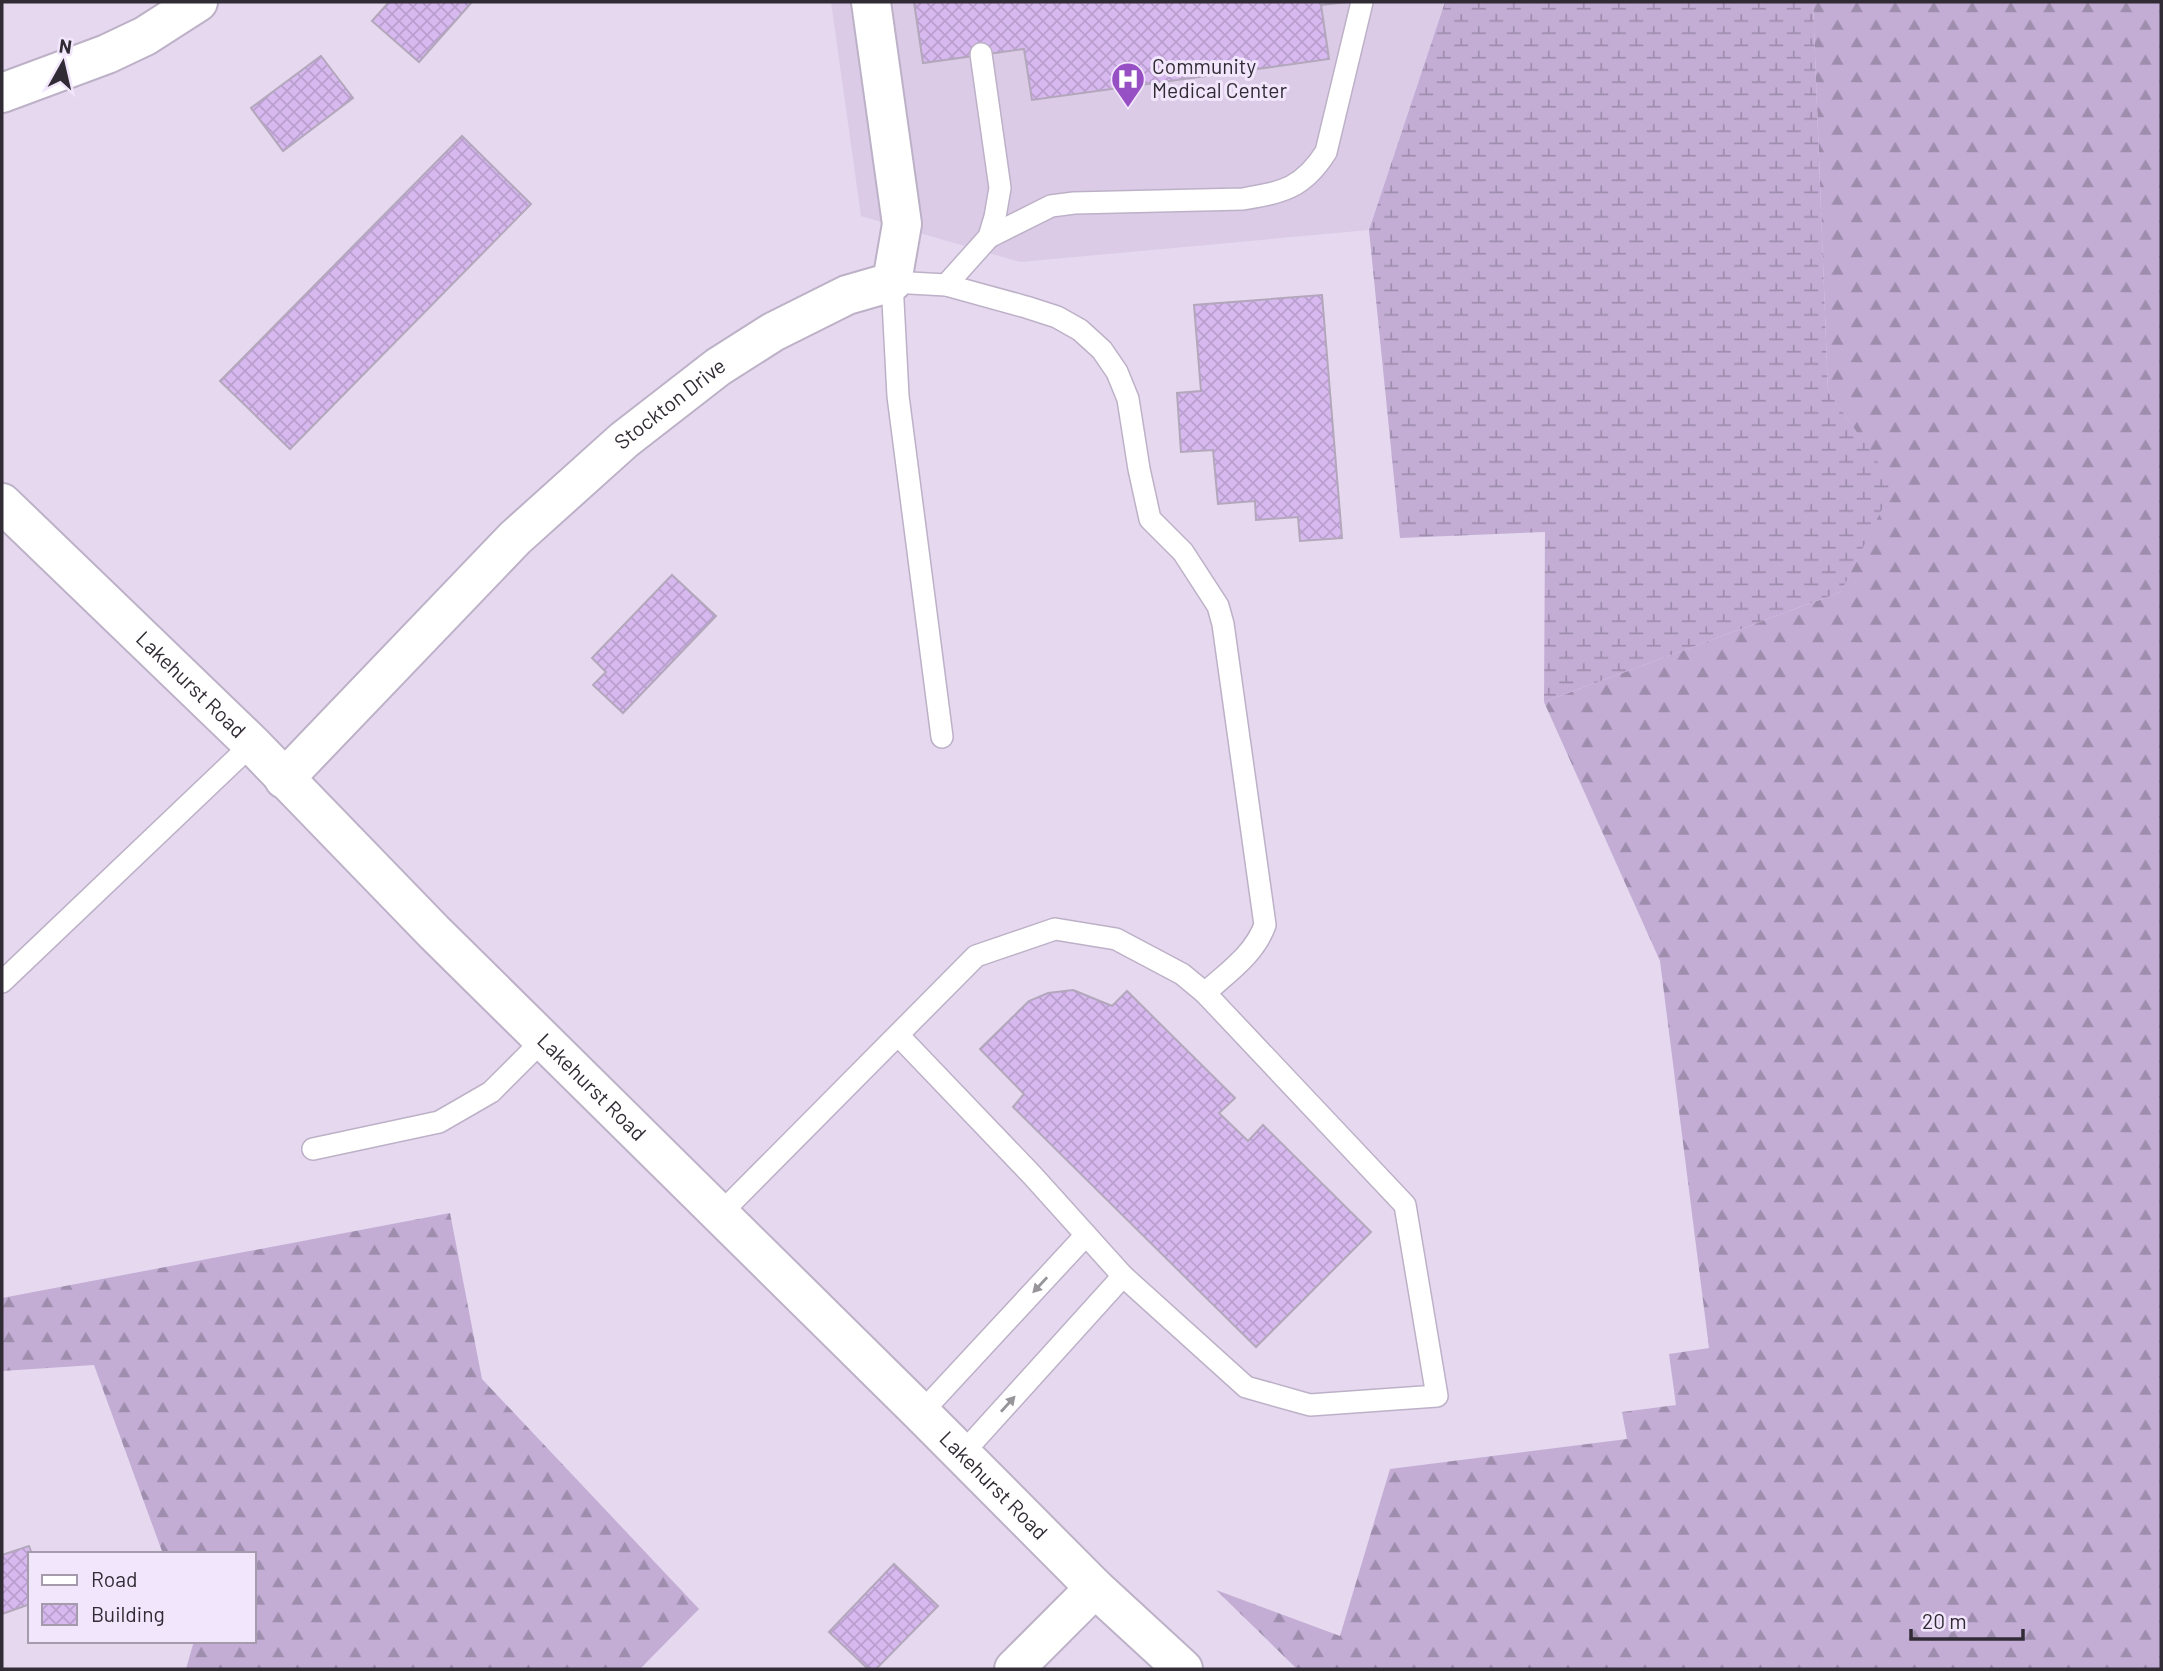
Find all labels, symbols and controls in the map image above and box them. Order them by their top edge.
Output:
north arrow [28,28,98,98]
text: N [58,33,73,58]
place label: Community Medical Center [1152,53,1287,102]
hospital icon: Community Medical Center [1109,60,1147,109]
street label: Stockton Drive [609,352,729,454]
street label: Lakehurst Road [132,625,252,742]
street label: Lakehurst Road [533,1027,652,1145]
one-way arrow [1032,1276,1048,1293]
one-way arrow [1000,1395,1016,1413]
street label: Lakehurst Road [935,1425,1054,1544]
legend [28,1552,256,1643]
text: Road [91,1566,137,1591]
scale bar [1911,1598,2023,1642]
text: Building [91,1601,165,1626]
text: 20 m [1922,1608,1967,1633]

